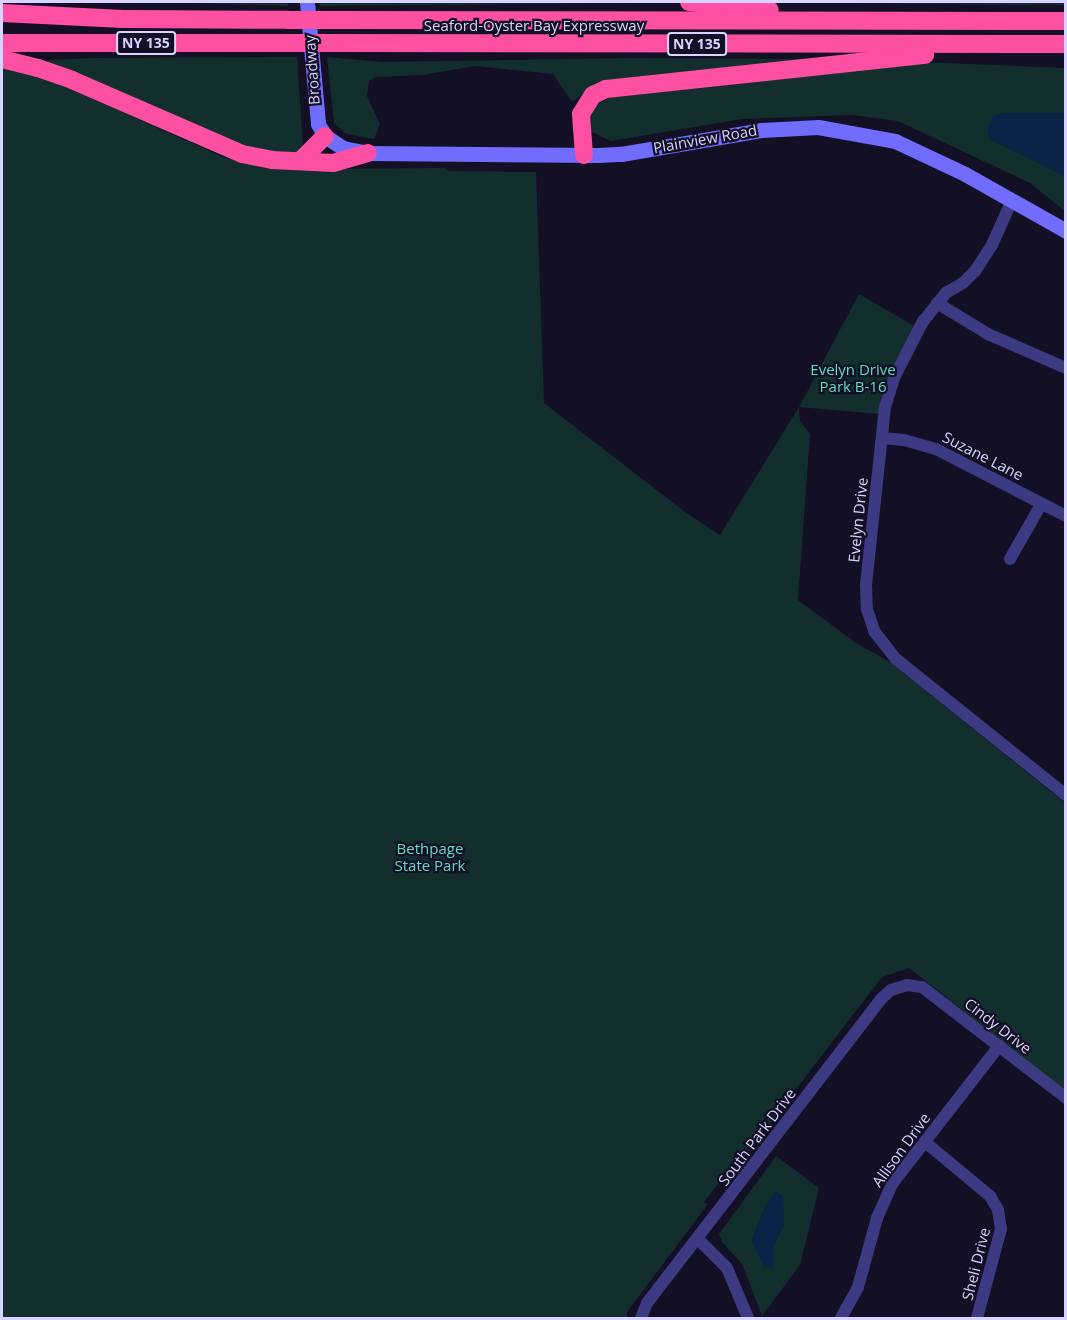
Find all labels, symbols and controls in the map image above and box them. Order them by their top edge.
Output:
street label: Seaford-Oyster Bay Expressway [424,17,644,35]
road number: NY 135 [116,32,176,54]
road number: NY 135 [667,33,727,55]
street label: Broadway [301,35,323,105]
street label: Plainview Road [652,121,758,157]
park label: Evelyn Drive Park B-16 [810,360,896,395]
street label: Suzane Lane [940,428,1026,484]
street label: Evelyn Drive [845,477,871,563]
park label: Bethpage State Park [395,839,465,874]
street label: Cindy Drive [961,994,1035,1058]
street label: South Park Drive [715,1085,799,1189]
street label: Allison Drive [868,1110,934,1190]
street label: Sheli Drive [958,1226,994,1302]

